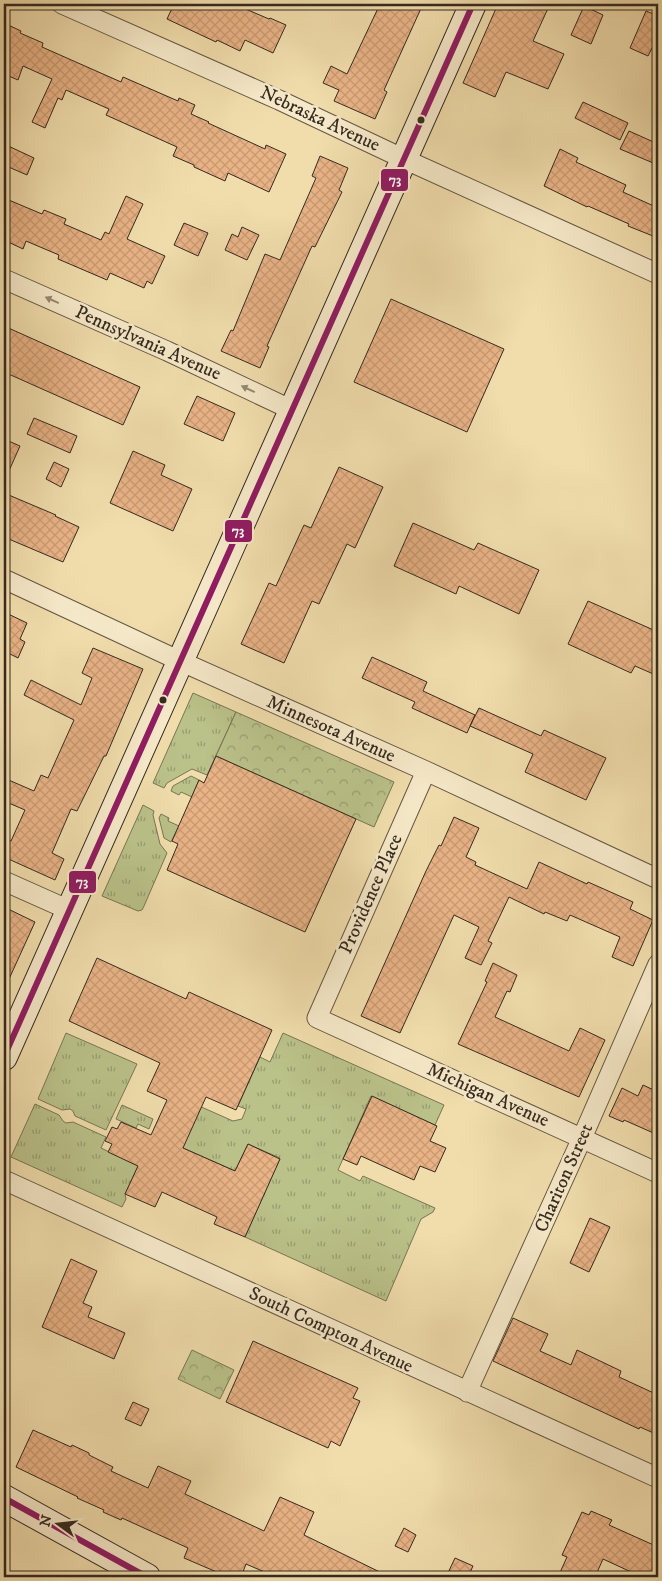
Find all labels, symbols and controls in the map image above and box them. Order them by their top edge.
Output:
street label: Nebraska Avenue [256,81,384,157]
unlabelled marker [416,115,426,125]
line badge: 73 [380,168,409,192]
text: 73 [389,171,401,189]
one-way arrow [45,296,59,304]
street label: Pennsylvania Avenue [71,301,225,386]
one-way arrow [241,385,255,393]
line badge: 73 [224,519,253,543]
text: 73 [232,522,244,540]
street label: Minnesota Avenue [263,690,399,768]
unlabelled marker [158,695,168,705]
street label: Providence Place [334,830,408,957]
line badge: 73 [68,870,97,894]
text: 73 [76,873,88,891]
street label: Michigan Avenue [423,1058,553,1132]
street label: Chariton Street [530,1120,598,1236]
street label: South Compton Avenue [245,1282,417,1378]
north arrow [32,1498,82,1548]
text: N [36,1513,57,1529]

